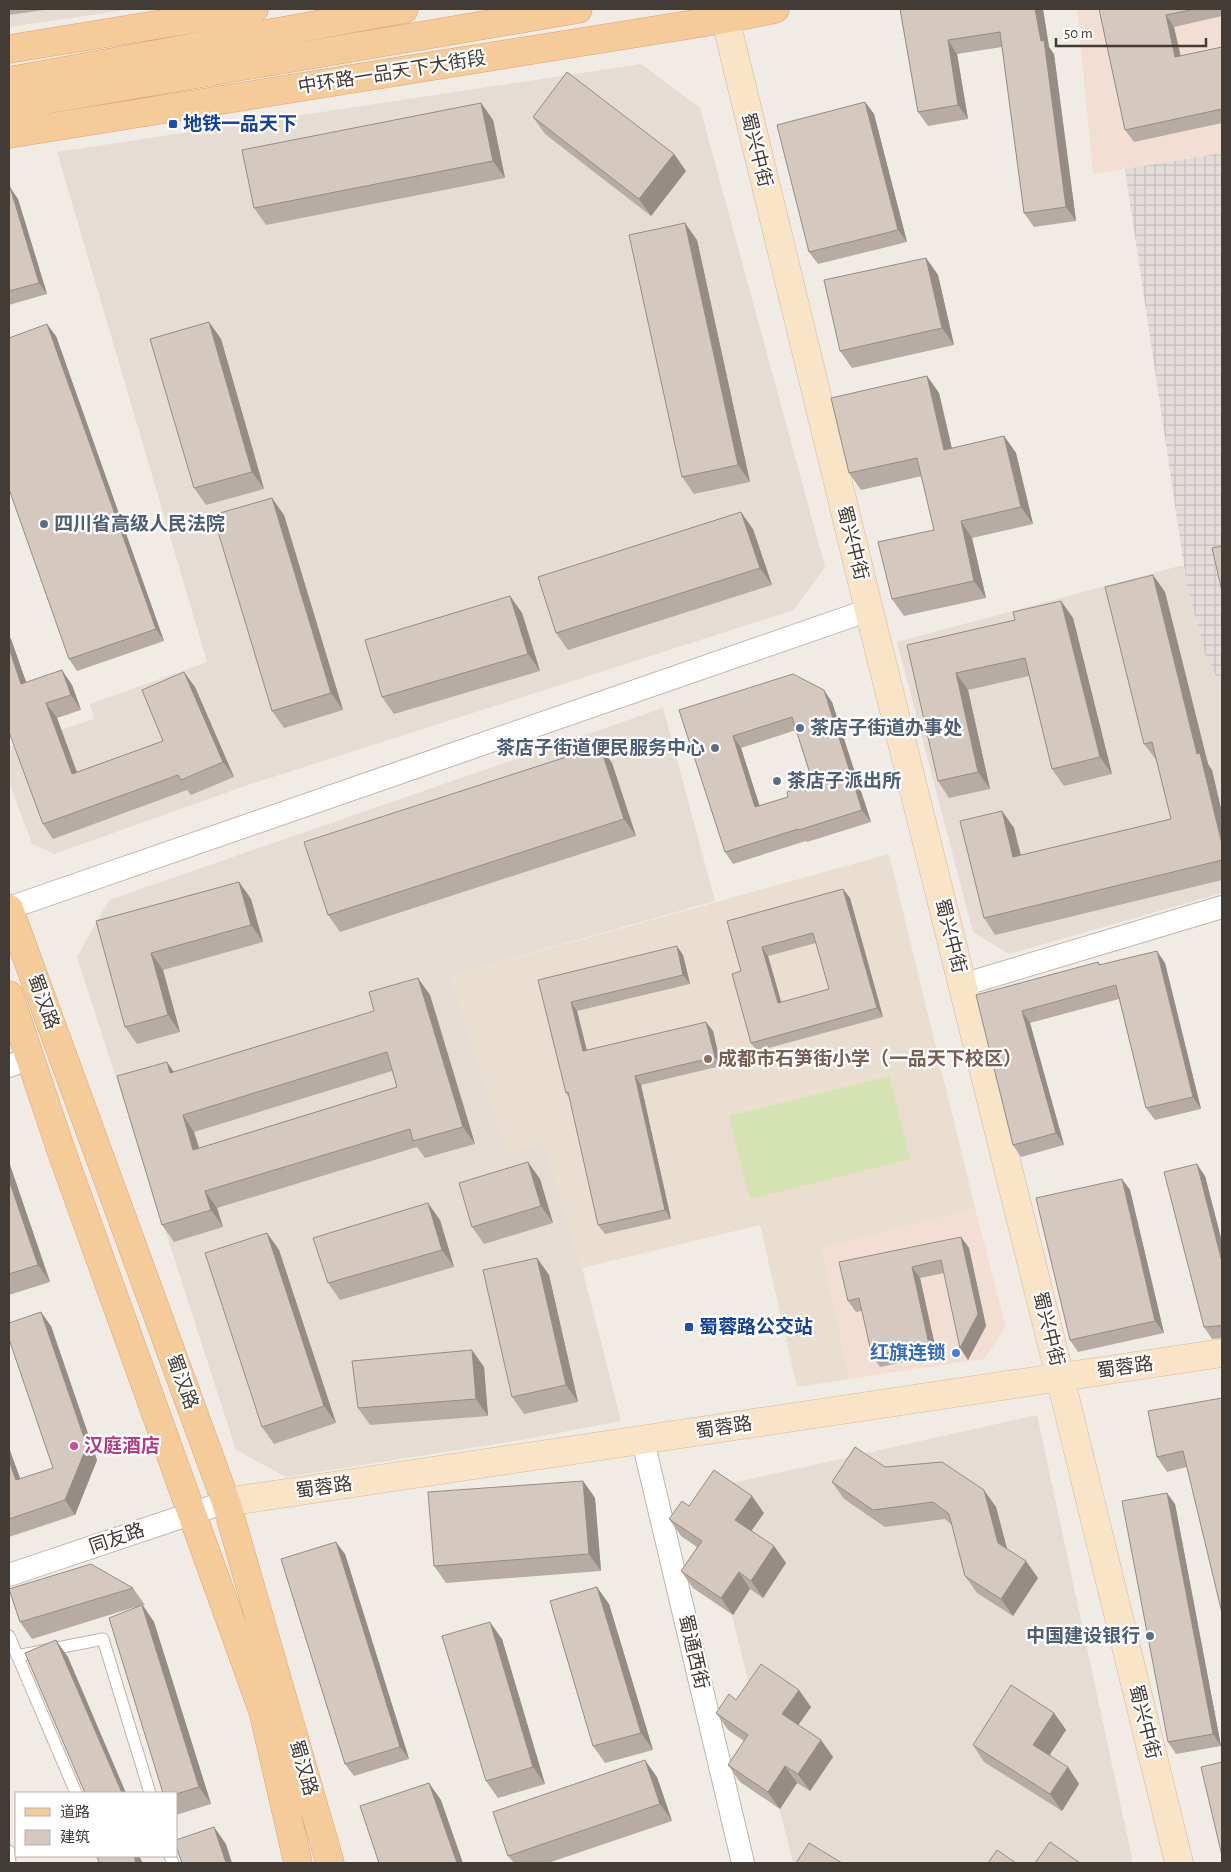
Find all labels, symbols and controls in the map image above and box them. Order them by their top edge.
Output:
scale bar [1056,15,1206,47]
text: 50 m [1064,26,1093,41]
street label: 中环路一品天下大街段 [296,47,487,97]
street label: 蜀兴中街 [738,111,775,189]
place label: 地铁一品天下 [183,113,297,134]
marker: 地铁一品天下 [167,118,179,130]
street label: 蜀兴中街 [834,504,871,582]
place label: 四川省高级人民法院 [54,513,225,534]
marker: 四川省高级人民法院 [38,518,50,530]
place label: 茶店子街道办事处 [810,717,962,738]
marker: 茶店子街道办事处 [794,722,806,734]
place label: 茶店子街道便民服务中心 [496,737,705,758]
marker: 茶店子街道便民服务中心 [709,742,721,754]
place label: 茶店子派出所 [787,770,901,791]
marker: 茶店子派出所 [771,775,783,787]
street label: 蜀兴中街 [932,897,969,975]
street label: 蜀汉路 [24,972,63,1032]
place label: 成都市石笋街小学（一品天下校区） [718,1048,1022,1069]
marker: 成都市石笋街小学（一品天下校区） [702,1053,714,1065]
street label: 蜀兴中街 [1030,1290,1067,1368]
place label: 蜀蓉路公交站 [699,1316,813,1337]
marker: 蜀蓉路公交站 [683,1321,695,1333]
place label: 红旗连锁 [870,1342,946,1363]
marker: 红旗连锁 [950,1347,962,1359]
street label: 蜀汉路 [163,1352,202,1412]
street label: 蜀蓉路 [1095,1353,1155,1381]
street label: 蜀蓉路 [694,1412,754,1442]
place label: 汉庭酒店 [84,1435,160,1456]
marker: 汉庭酒店 [68,1440,80,1452]
street label: 蜀蓉路 [294,1473,354,1501]
street label: 同友路 [86,1519,147,1557]
street label: 蜀通西街 [675,1613,712,1691]
place label: 中国建设银行 [1026,1625,1140,1646]
marker: 中国建设银行 [1144,1630,1156,1642]
street label: 蜀兴中街 [1126,1683,1163,1761]
street label: 蜀汉路 [286,1738,321,1798]
legend [15,1792,178,1857]
text: 道路 [60,1804,90,1820]
text: 建筑 [60,1829,90,1845]

